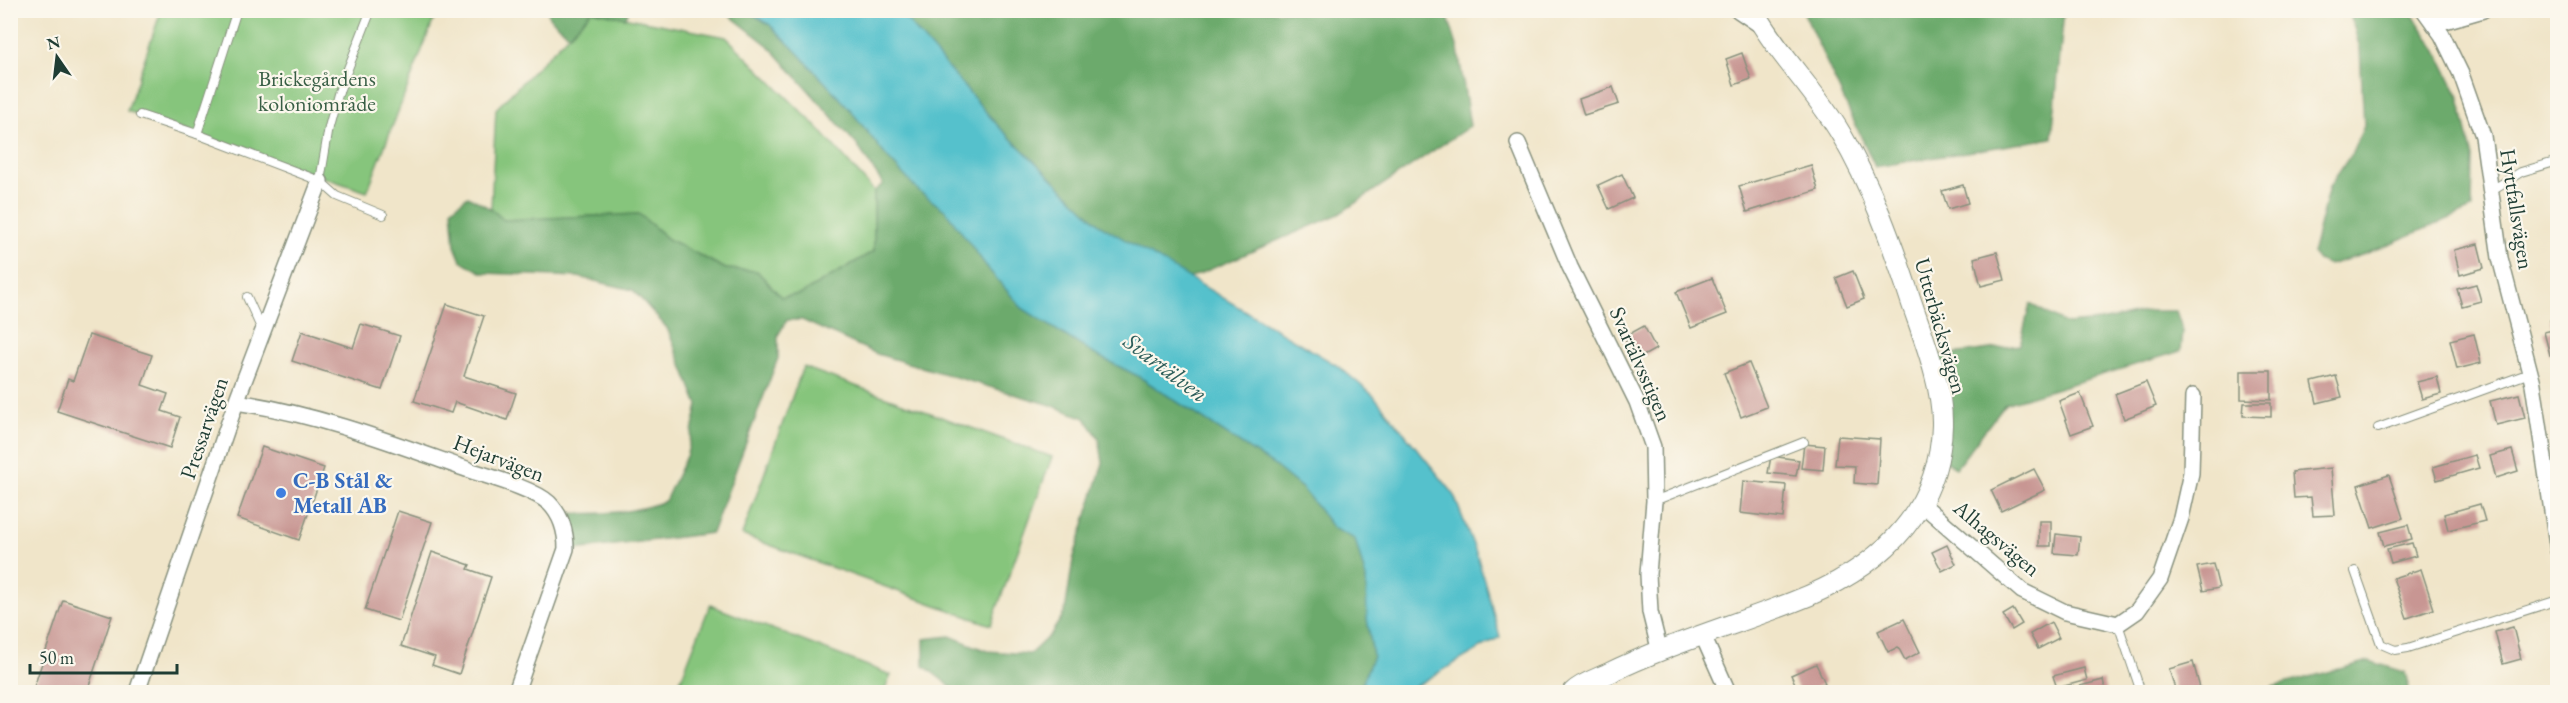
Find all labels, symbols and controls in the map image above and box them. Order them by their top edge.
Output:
north arrow [27,27,87,87]
text: N [45,31,62,55]
park label: Brickegårdens koloniområde [258,64,376,118]
street label: Hyttfallsvägen [2493,146,2541,272]
street label: Utterbäcksvägen [1908,255,1974,398]
street label: Svartälvsstigen [1603,302,1679,426]
water label: Svartälven [1117,325,1214,409]
street label: Pressarvägen [173,373,235,483]
street label: Hejarvägen [449,427,549,489]
place label: C-B Stål & Metall AB [293,466,393,520]
marker: C-B Stål & Metall AB [274,486,288,500]
street label: Alhagsvägen [1947,492,2047,583]
scale bar [30,637,177,675]
text: 50 m [39,646,74,669]

